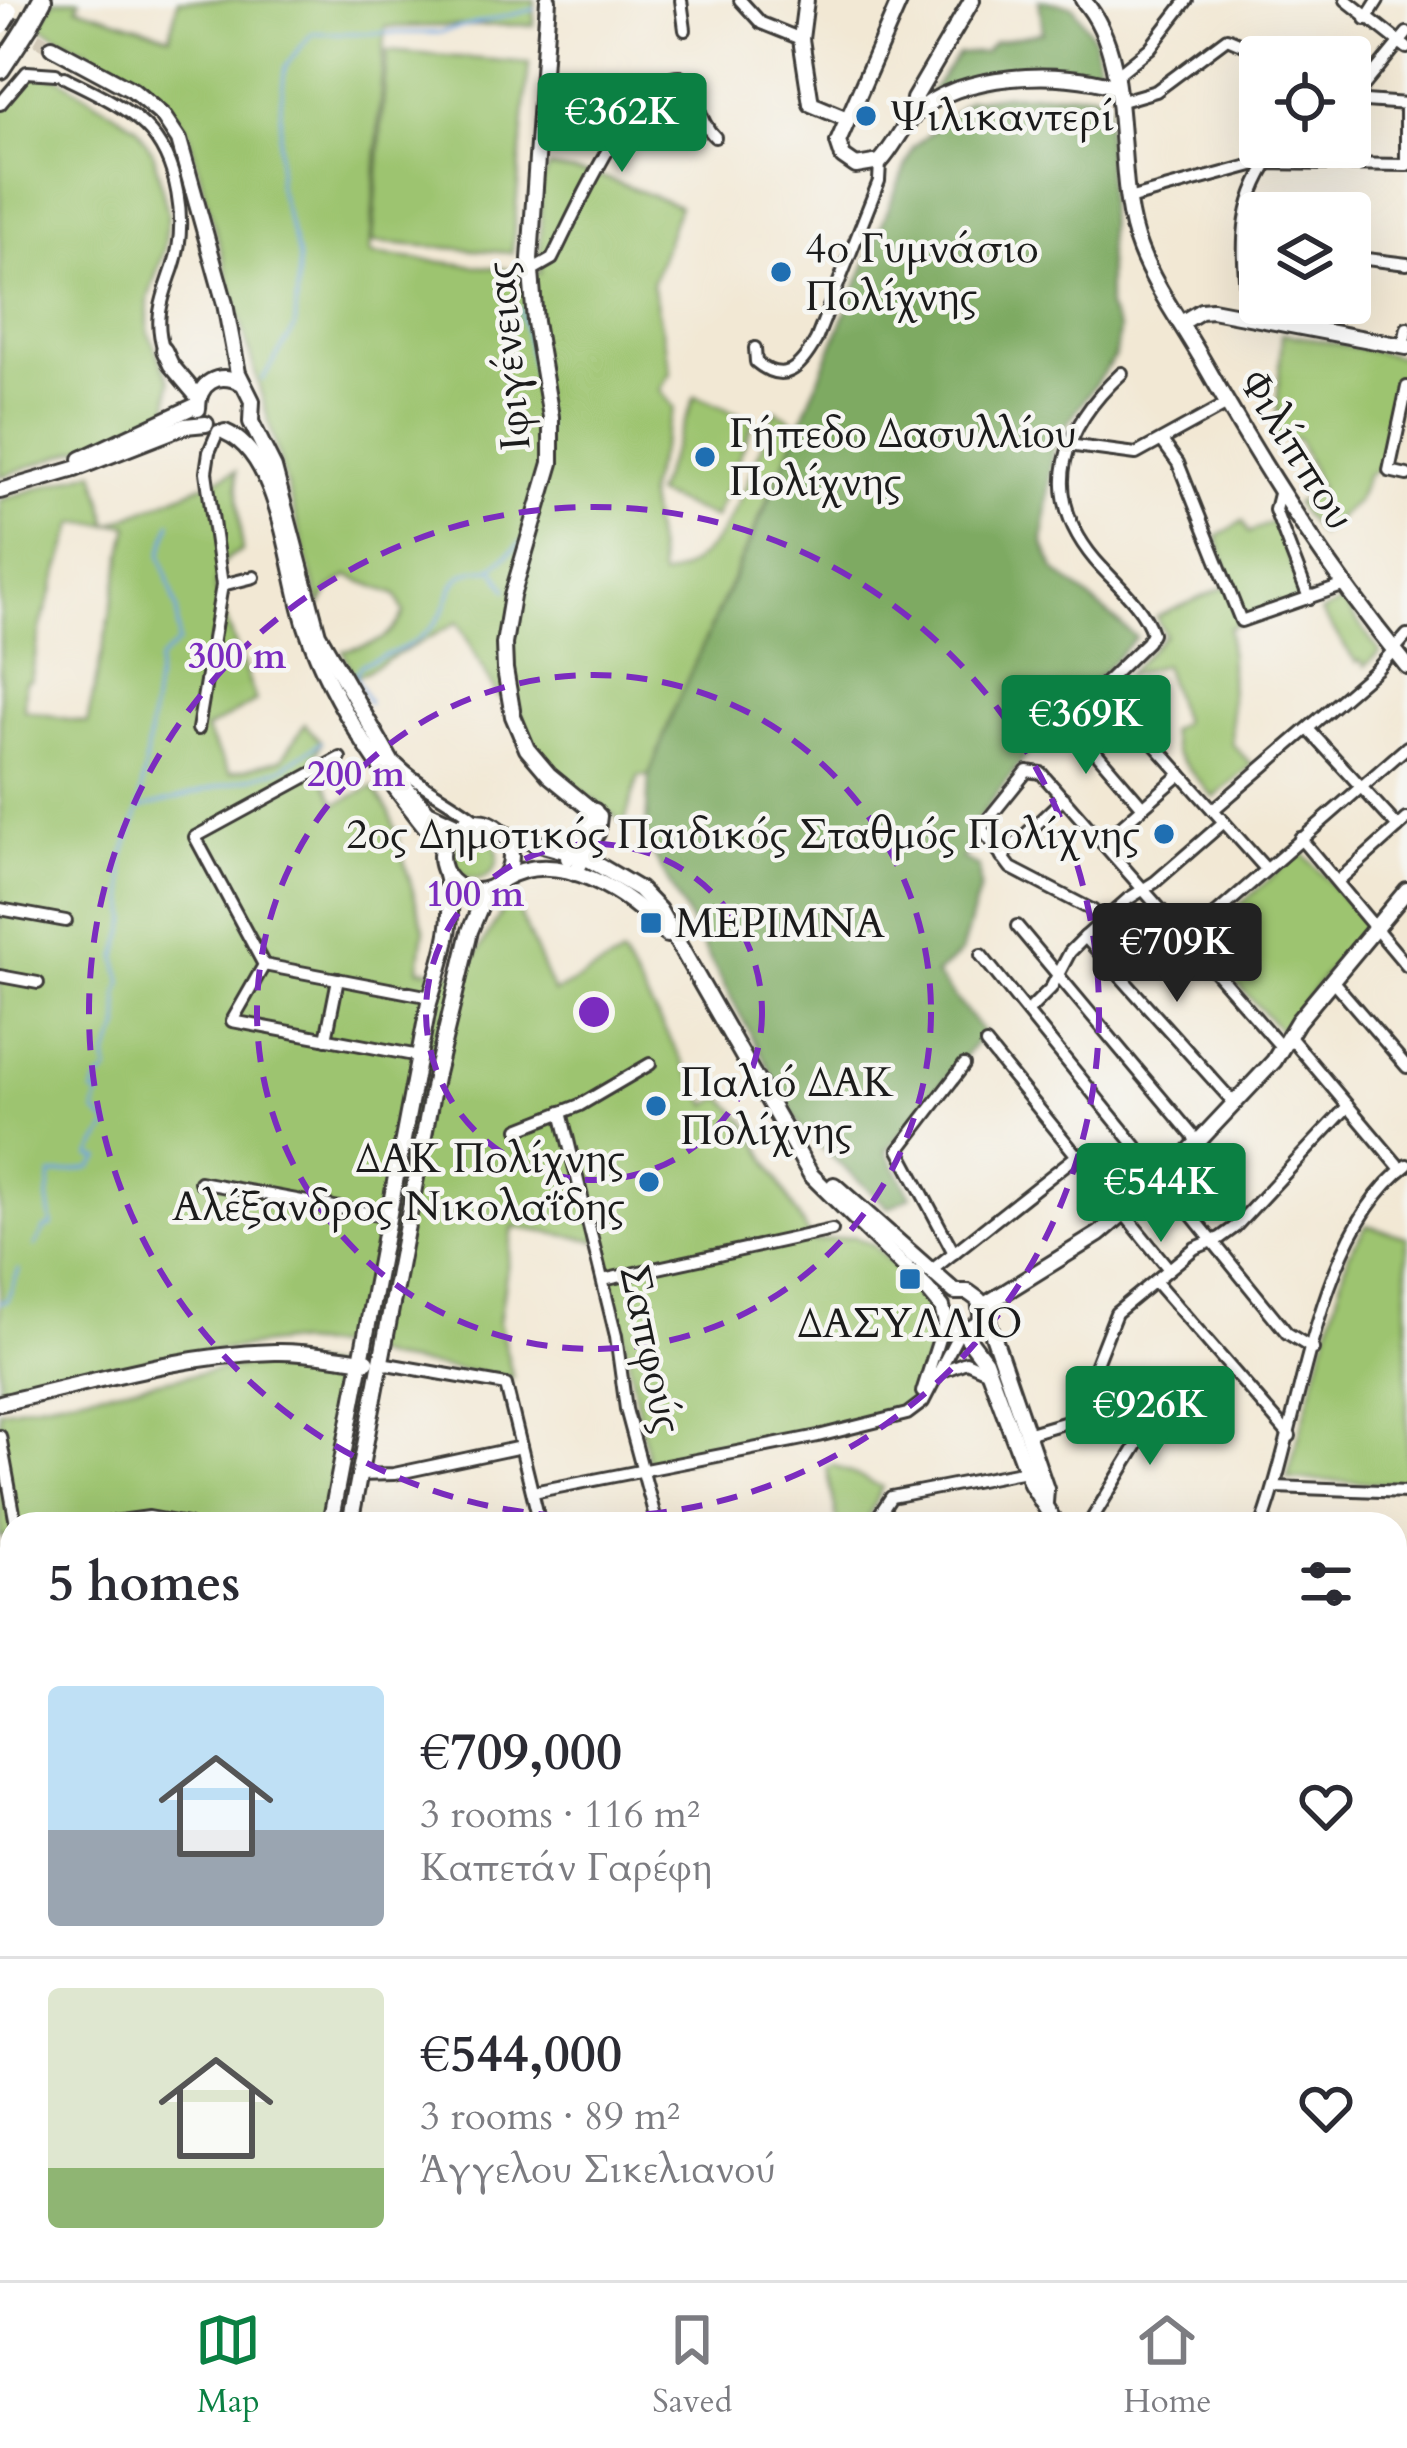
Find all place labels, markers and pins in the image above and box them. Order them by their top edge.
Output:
pin: €362K [538,73,706,175]
place label: Ψιλικαντερί [890,88,1114,145]
marker: Ψιλικαντερί [853,103,879,129]
place label: 4ο Γυμνάσιο Πολίχνης [805,220,1039,325]
marker: 4ο Γυμνάσιο Πολίχνης [768,259,794,285]
place label: Γήπεδο Δασυλλίου Πολίχνης [729,405,1077,510]
marker: Γήπεδο Δασυλλίου Πολίχνης [692,444,718,470]
pin: €369K [1002,675,1170,777]
place label: 2ος Δημοτικός Παιδικός Σταθμός Πολίχνης [346,806,1140,863]
marker: 2ος Δημοτικός Παιδικός Σταθμός Πολίχνης [1151,821,1177,847]
place label: ΜΕΡΙΜΝΑ [675,895,885,952]
pin: €709K [1093,903,1261,1005]
marker: ΜΕΡΙΜΝΑ [638,910,664,936]
centre of rings [573,991,615,1033]
place label: Παλιό ΔΑΚ Πολίχνης [680,1054,894,1159]
marker: Παλιό ΔΑΚ Πολίχνης [643,1093,669,1119]
place label: ΔΑΚ Πολίχνης Αλέξανδρος Νικολαΐδης [172,1130,625,1235]
pin: €544K [1077,1143,1245,1245]
marker: ΔΑΚ Πολίχνης Αλέξανδρος Νικολαΐδης [636,1169,662,1195]
marker: ΔΑΣΥΛΛΙΟ [897,1266,923,1292]
place label: ΔΑΣΥΛΛΙΟ [797,1295,1023,1352]
pin: €926K [1066,1366,1234,1468]

